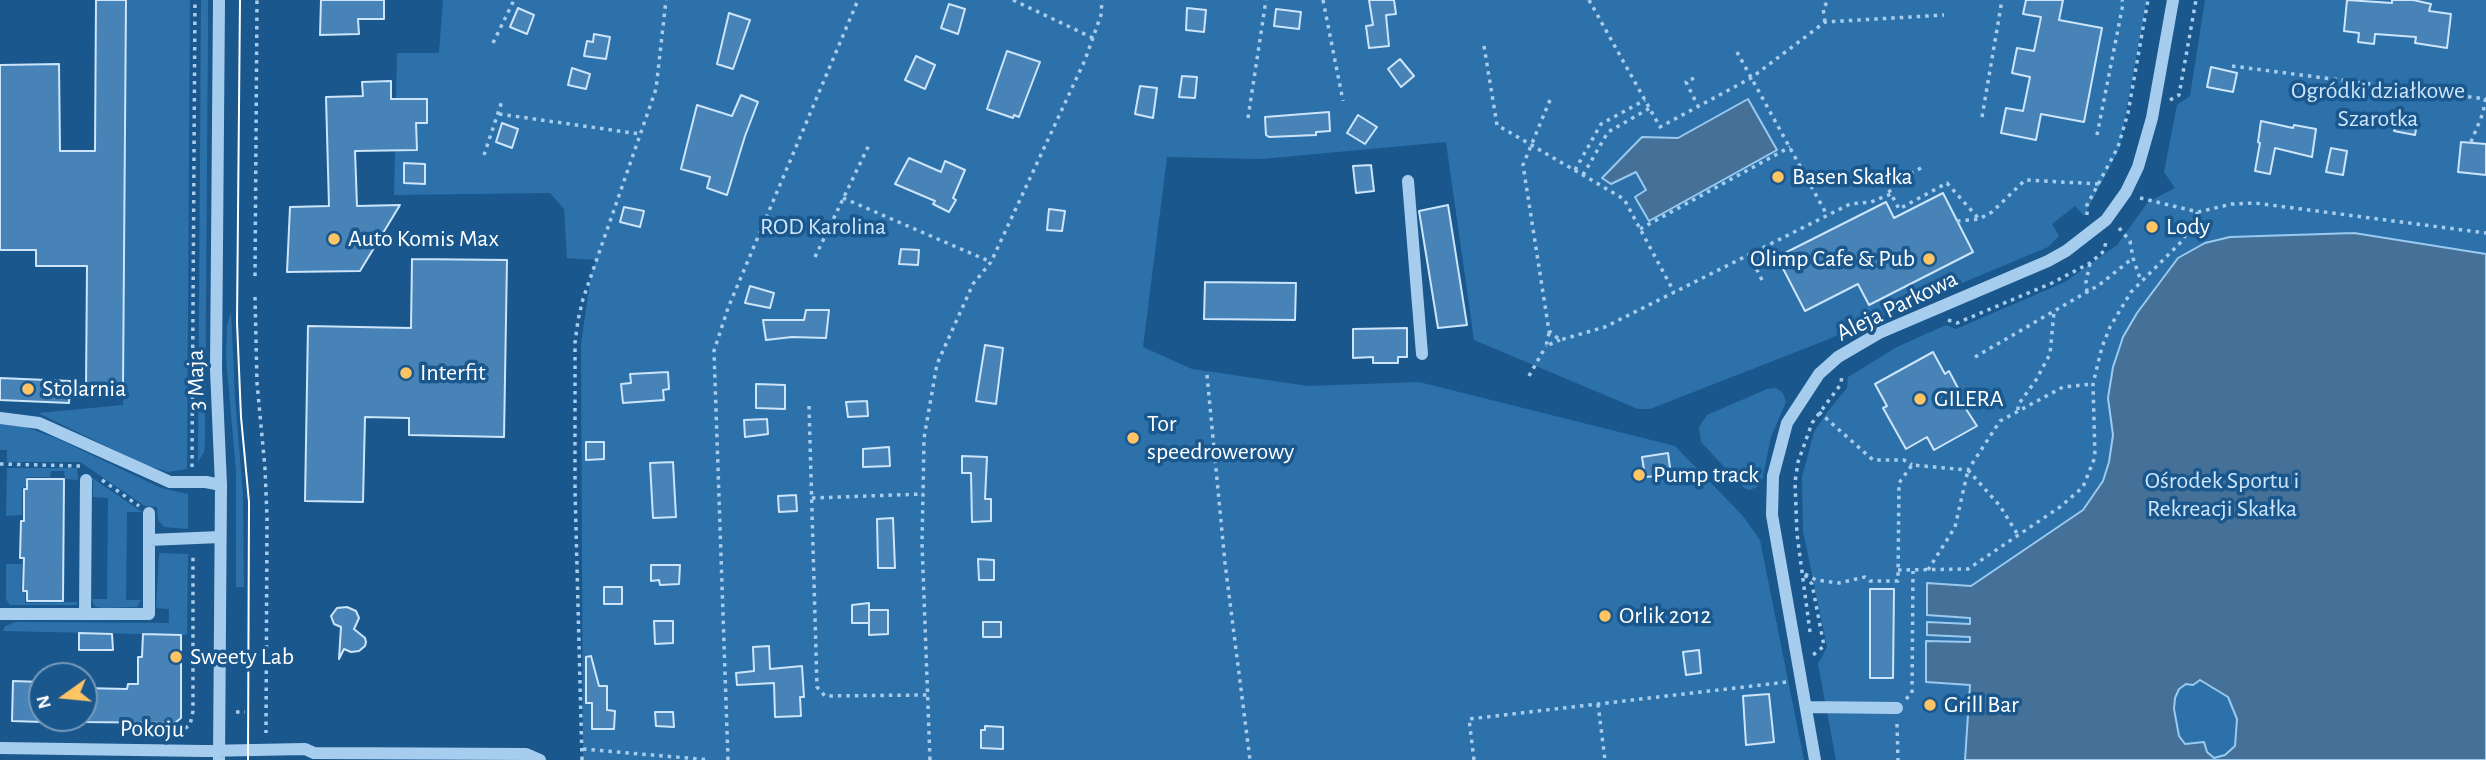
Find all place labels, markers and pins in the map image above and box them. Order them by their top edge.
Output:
place label: Basen Skałka [1792,163,1913,191]
marker: Basen Skałka [1770,169,1786,185]
place label: Lody [2166,213,2210,241]
marker: Lody [2144,219,2160,235]
place label: Auto Komis Max [348,225,499,253]
marker: Auto Komis Max [326,231,342,247]
place label: Olimp Cafe & Pub [1750,245,1915,273]
marker: Olimp Cafe & Pub [1921,251,1937,267]
place label: Interfit [420,359,486,387]
marker: Interfit [398,365,414,381]
place label: Stolarnia [42,375,126,403]
marker: Stolarnia [20,381,36,397]
place label: GILERA [1934,385,2004,413]
marker: GILERA [1912,391,1928,407]
place label: Tor speedrowerowy [1147,410,1294,466]
marker: Tor speedrowerowy [1125,430,1141,446]
place label: Pump track [1653,461,1759,489]
marker: Pump track [1631,467,1647,483]
place label: Orlik 2012 [1619,602,1711,630]
marker: Orlik 2012 [1597,608,1613,624]
place label: Sweety Lab [190,643,294,671]
marker: Sweety Lab [168,649,184,665]
place label: Grill Bar [1944,691,2019,719]
marker: Grill Bar [1922,697,1938,713]

